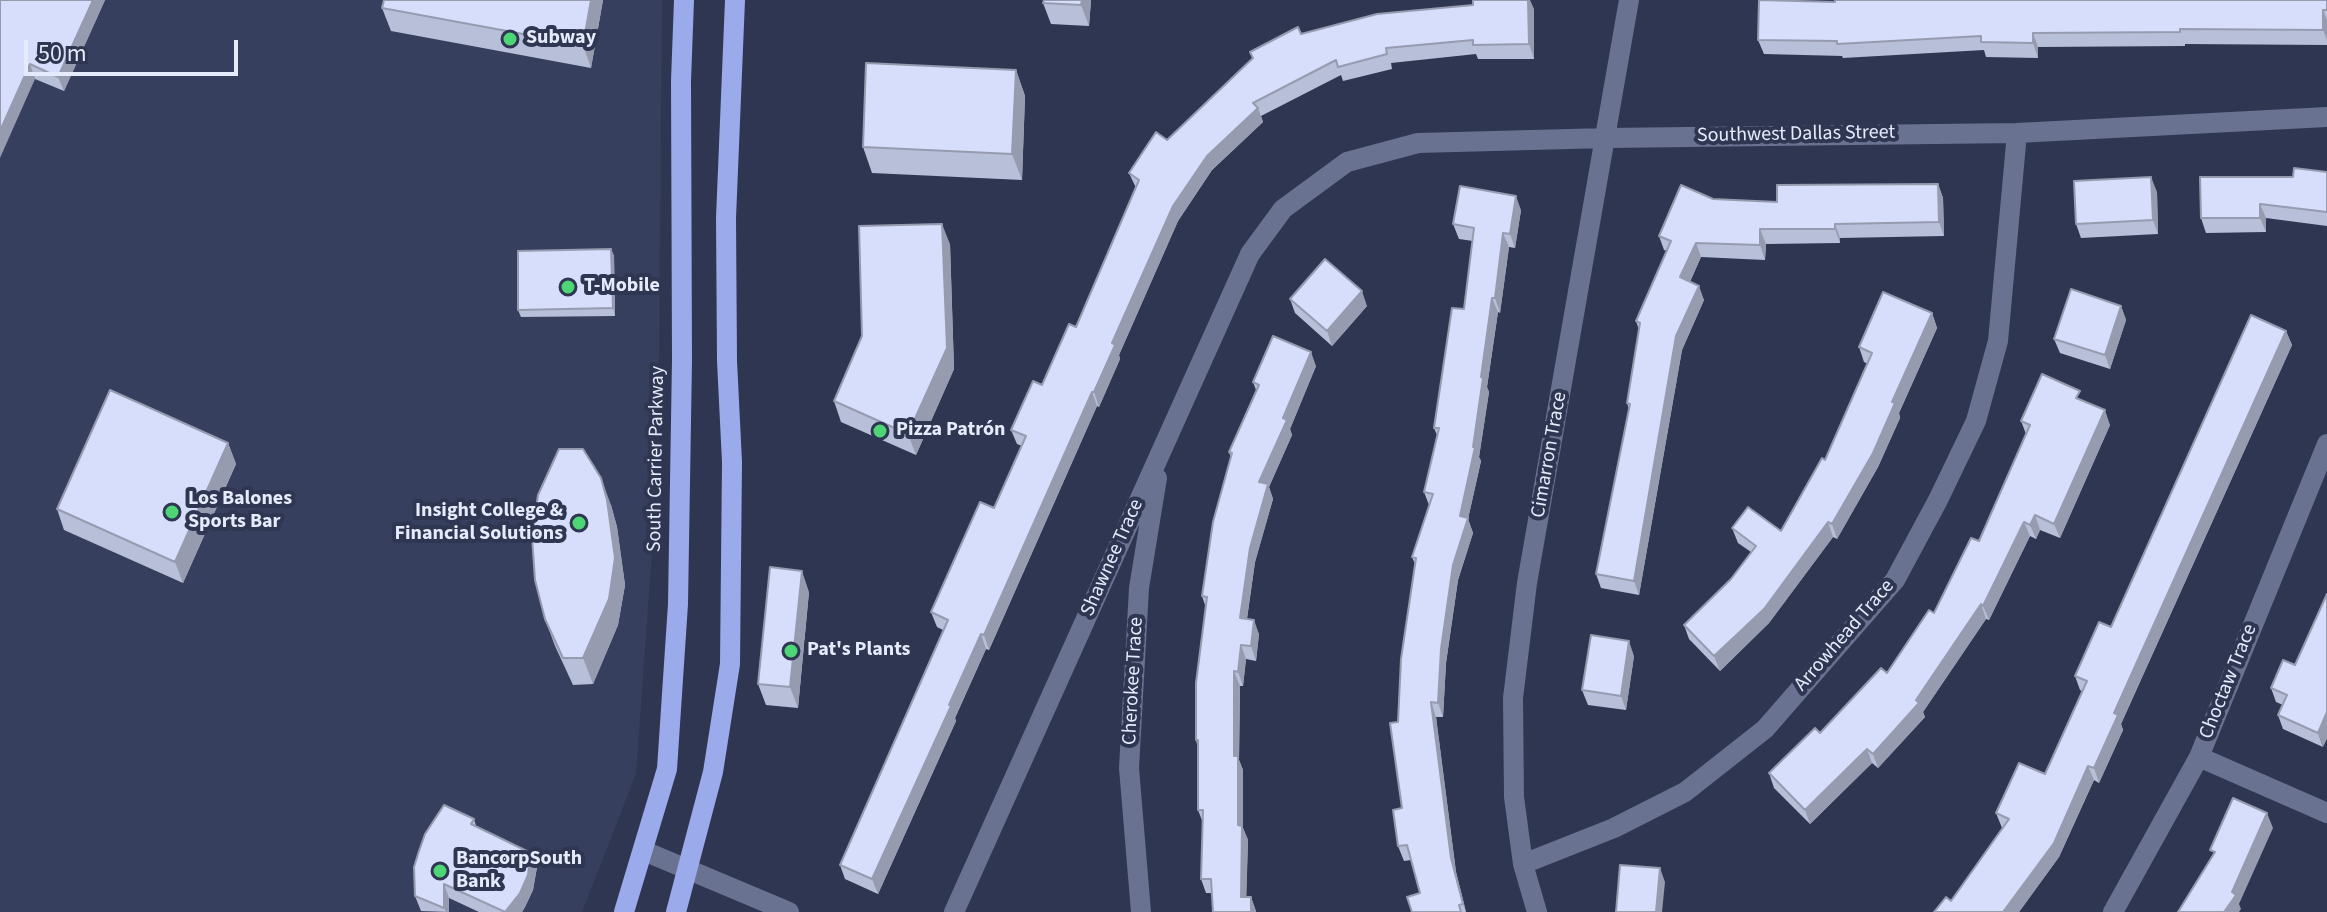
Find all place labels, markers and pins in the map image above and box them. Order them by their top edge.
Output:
place label: Subway [526,27,596,51]
marker: Subway [501,30,519,48]
place label: T-Mobile [584,275,660,299]
marker: T-Mobile [559,278,577,296]
place label: Pizza Patrón [896,419,1005,443]
marker: Pizza Patrón [871,422,889,440]
place label: Los Balones Sports Bar [188,488,292,535]
place label: Insight College & Financial Solutions [395,500,563,547]
marker: Los Balones Sports Bar [163,503,181,521]
marker: Insight College & Financial Solutions [570,514,588,532]
place label: Pat's Plants [807,639,910,663]
marker: Pat's Plants [782,642,800,660]
place label: BancorpSouth Bank [456,848,582,895]
marker: BancorpSouth Bank [431,862,449,880]

